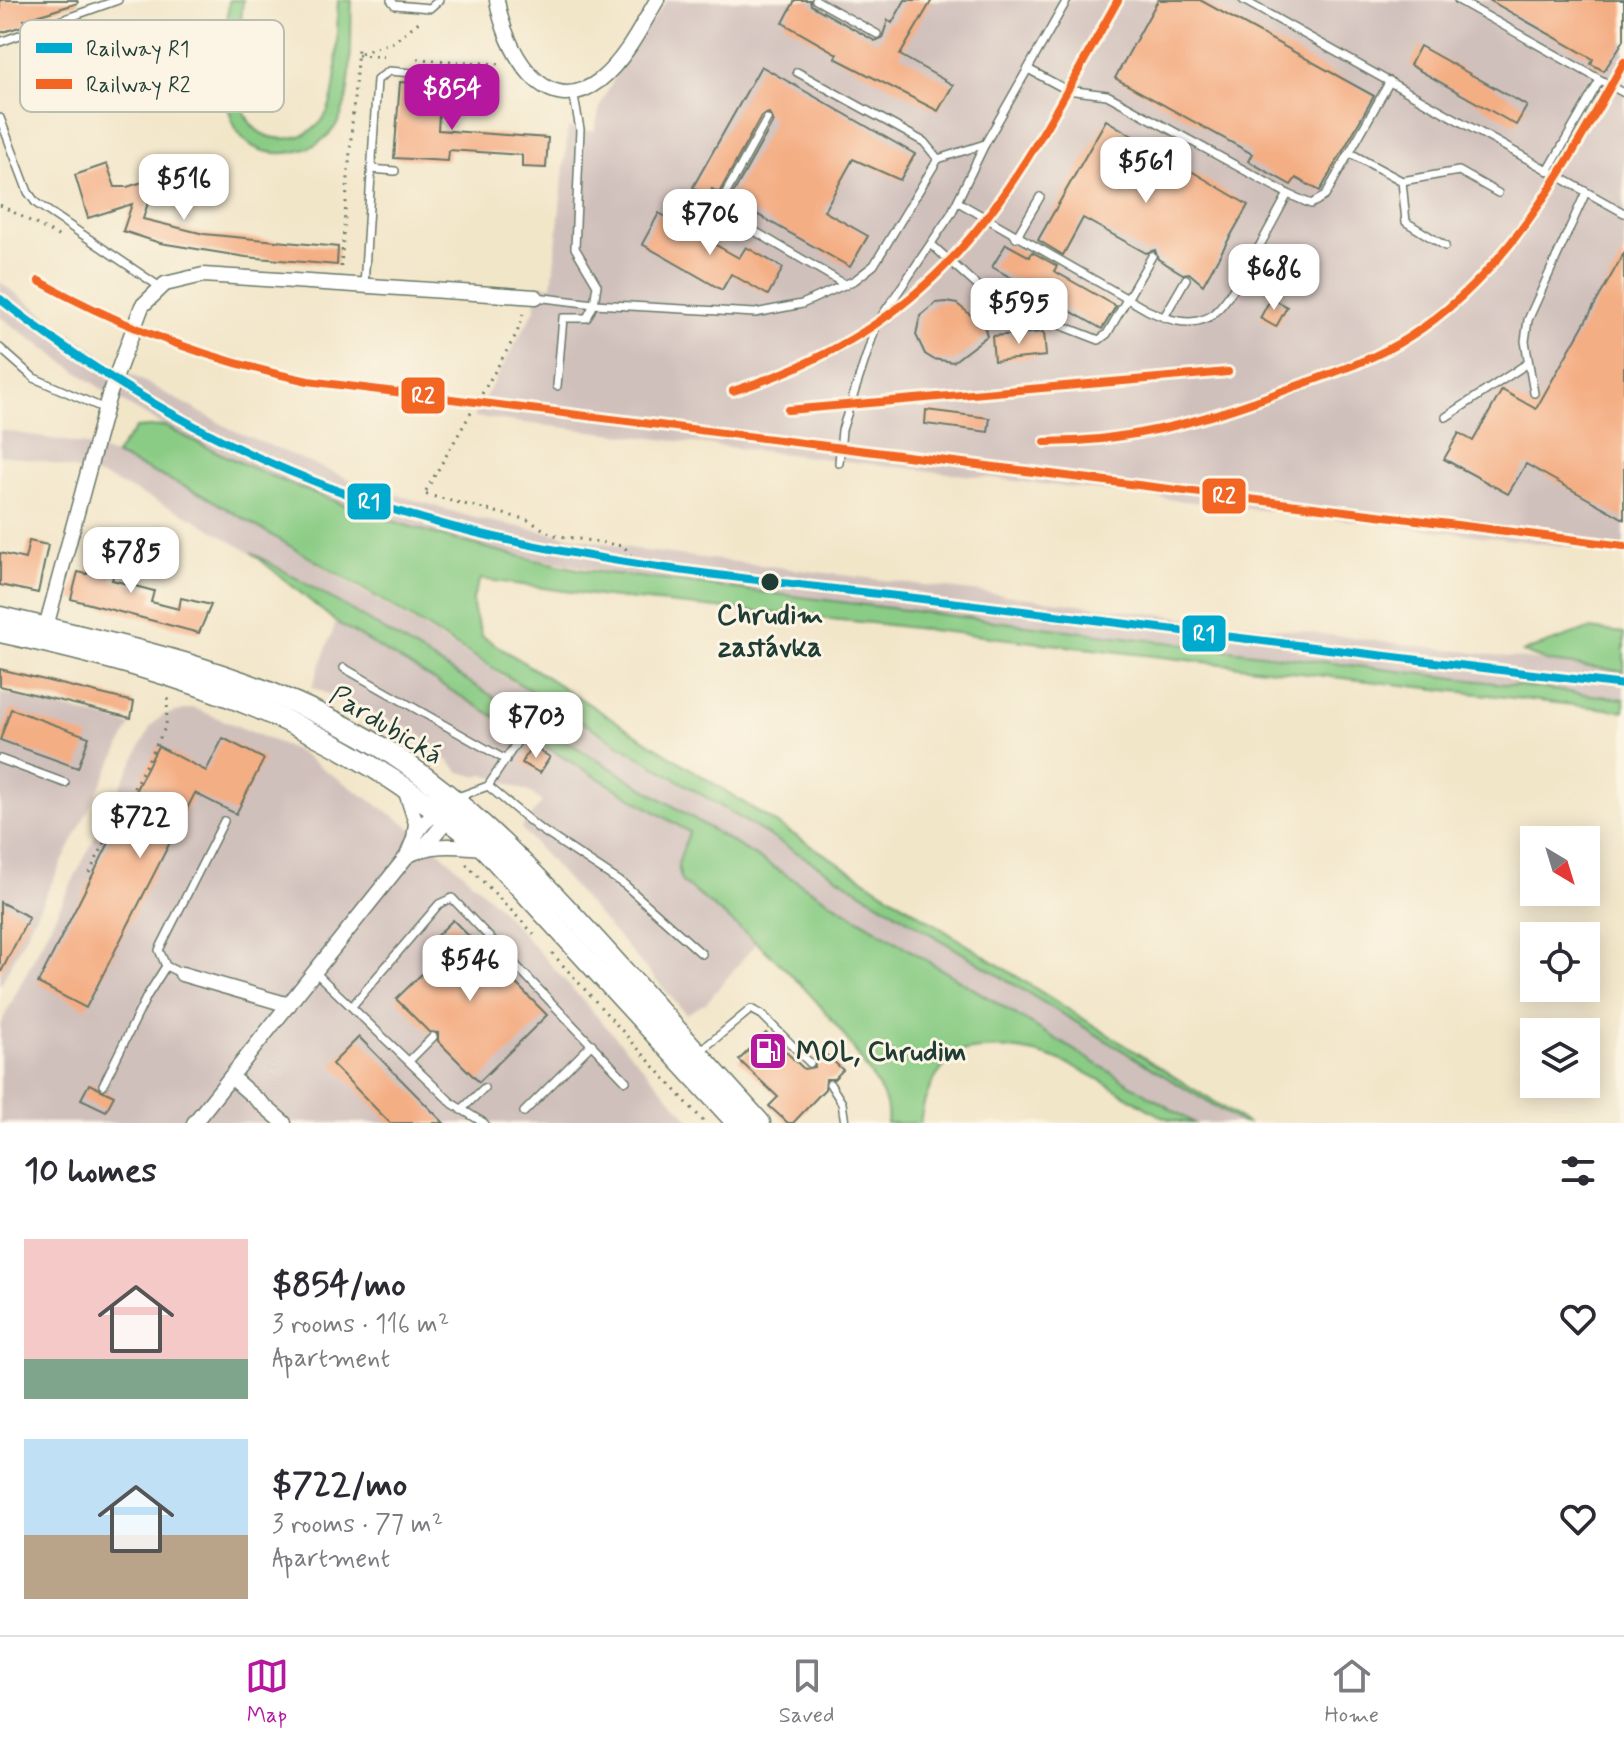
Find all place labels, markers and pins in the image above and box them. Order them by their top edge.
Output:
pin: $854 [405,64,499,132]
pin: $561 [1099,137,1193,205]
pin: $516 [137,154,231,222]
pin: $706 [663,189,757,257]
pin: $686 [1227,244,1321,312]
pin: $595 [972,278,1066,346]
pin: $785 [84,527,178,595]
marker: Chrudim zastávka [759,571,781,593]
place label: Chrudim zastávka [717,598,823,667]
pin: $703 [489,692,583,760]
pin: $722 [93,792,187,860]
pin: $546 [423,935,517,1003]
fuel station icon: MOL, Chrudim [747,1030,789,1072]
place label: MOL, Chrudim [796,1035,966,1072]

